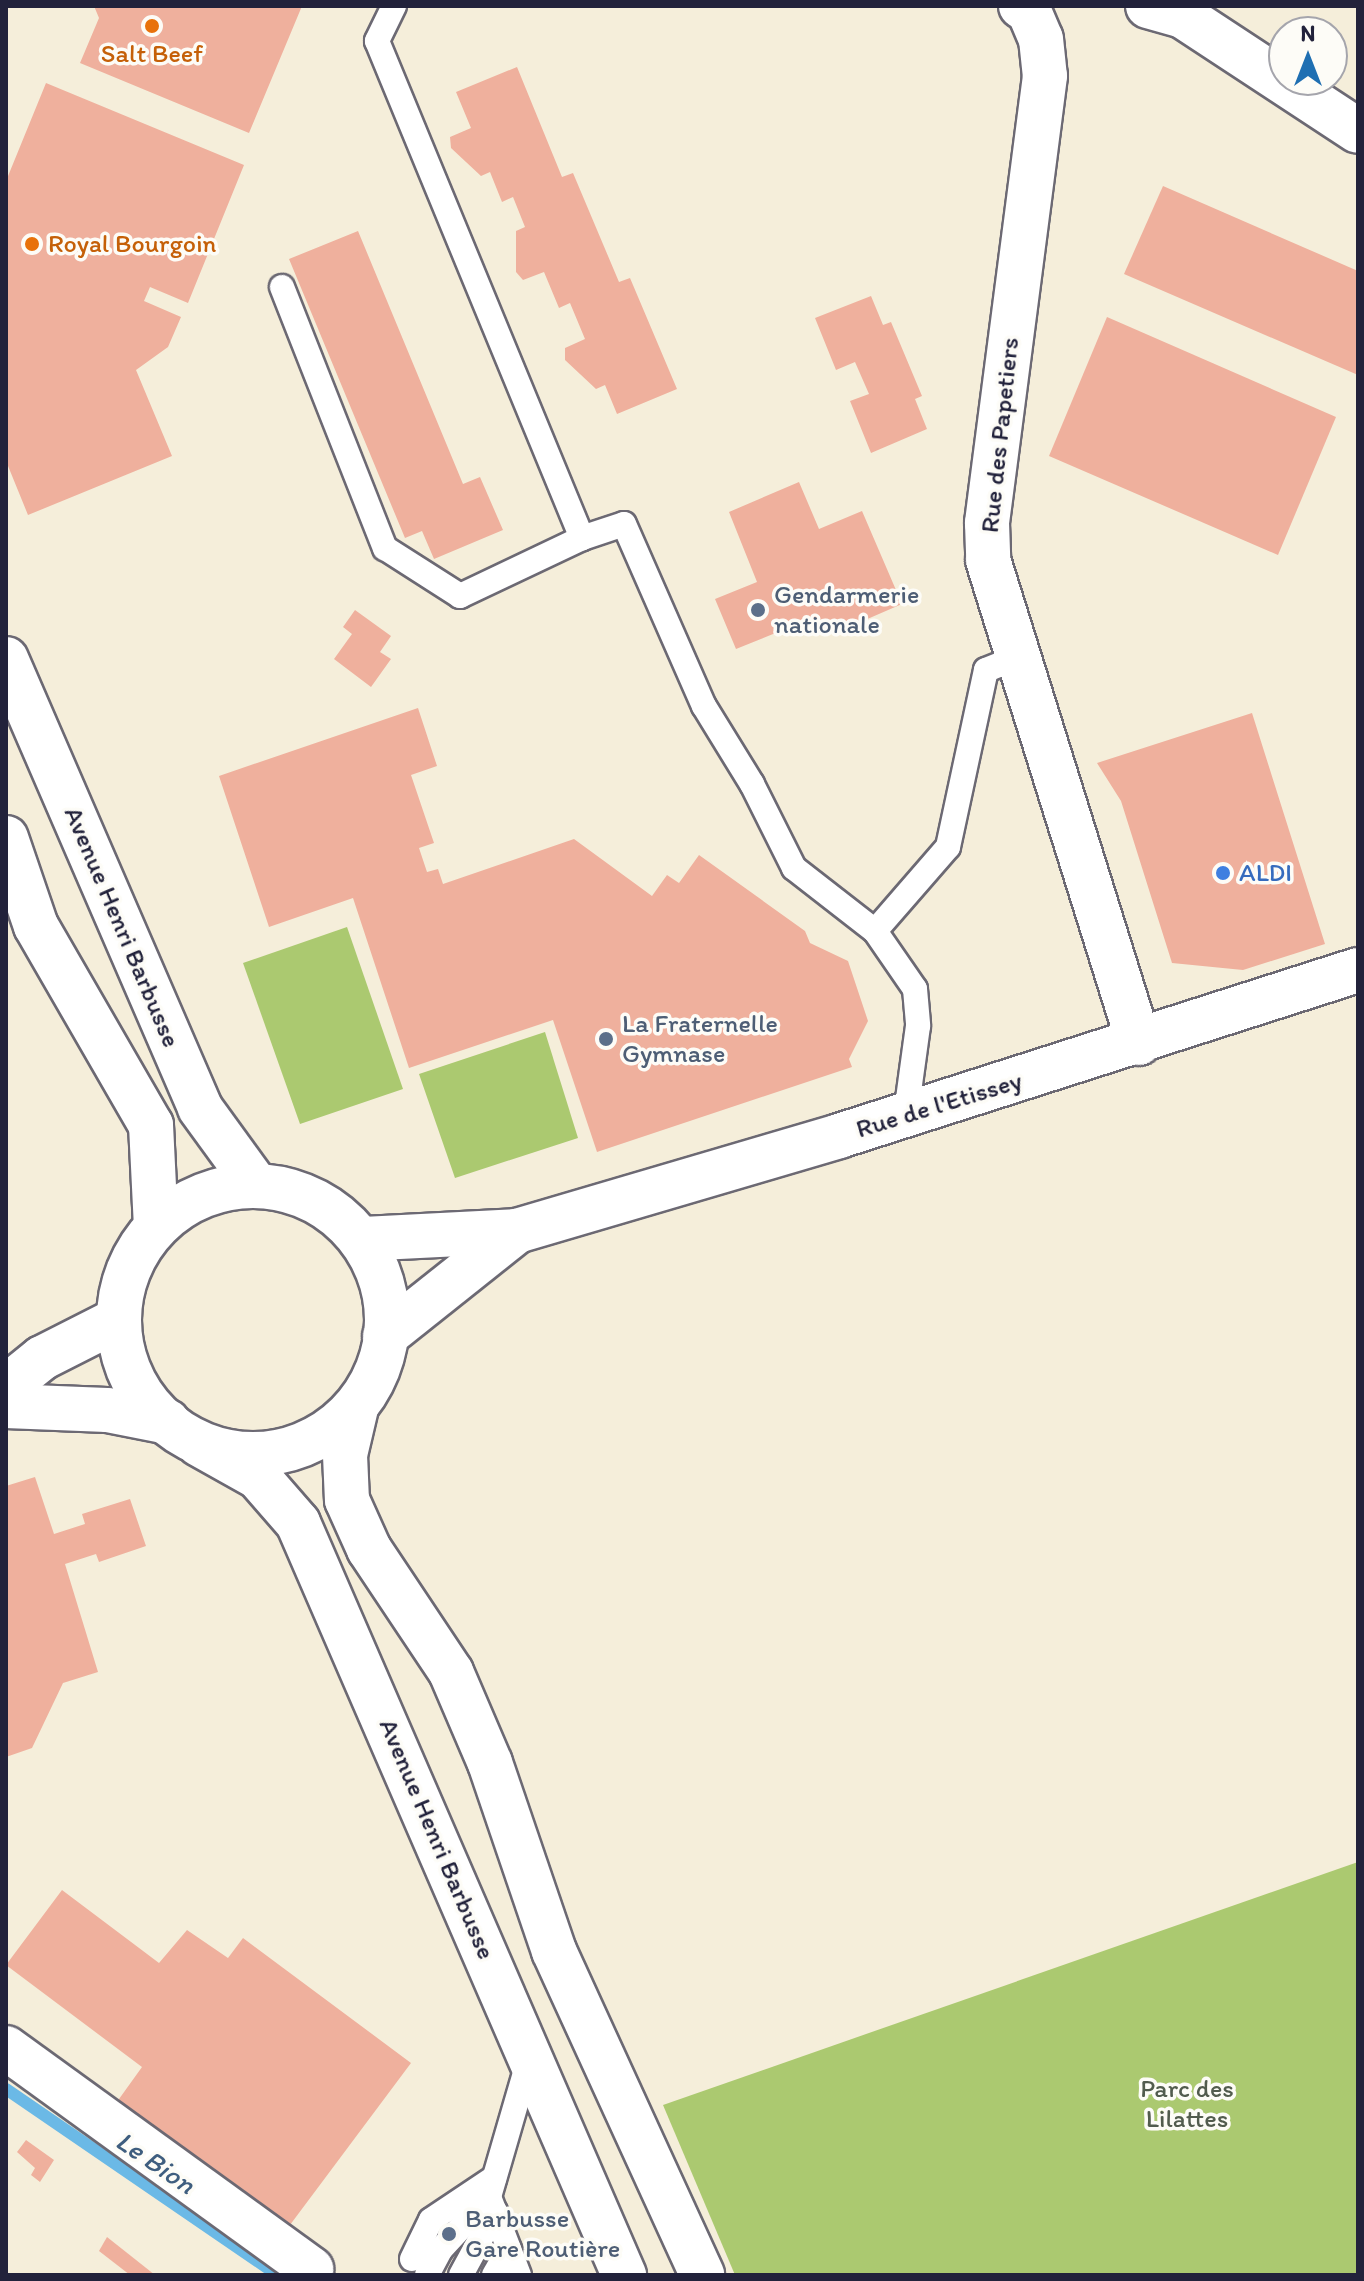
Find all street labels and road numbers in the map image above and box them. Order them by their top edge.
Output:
street label: Rue des Papetiers [974,336,1026,534]
street label: Avenue Henri Barbusse [57,802,187,1052]
street label: Rue de l'Etissey [852,1065,1026,1145]
street label: Avenue Henri Barbusse [372,1714,502,1964]

